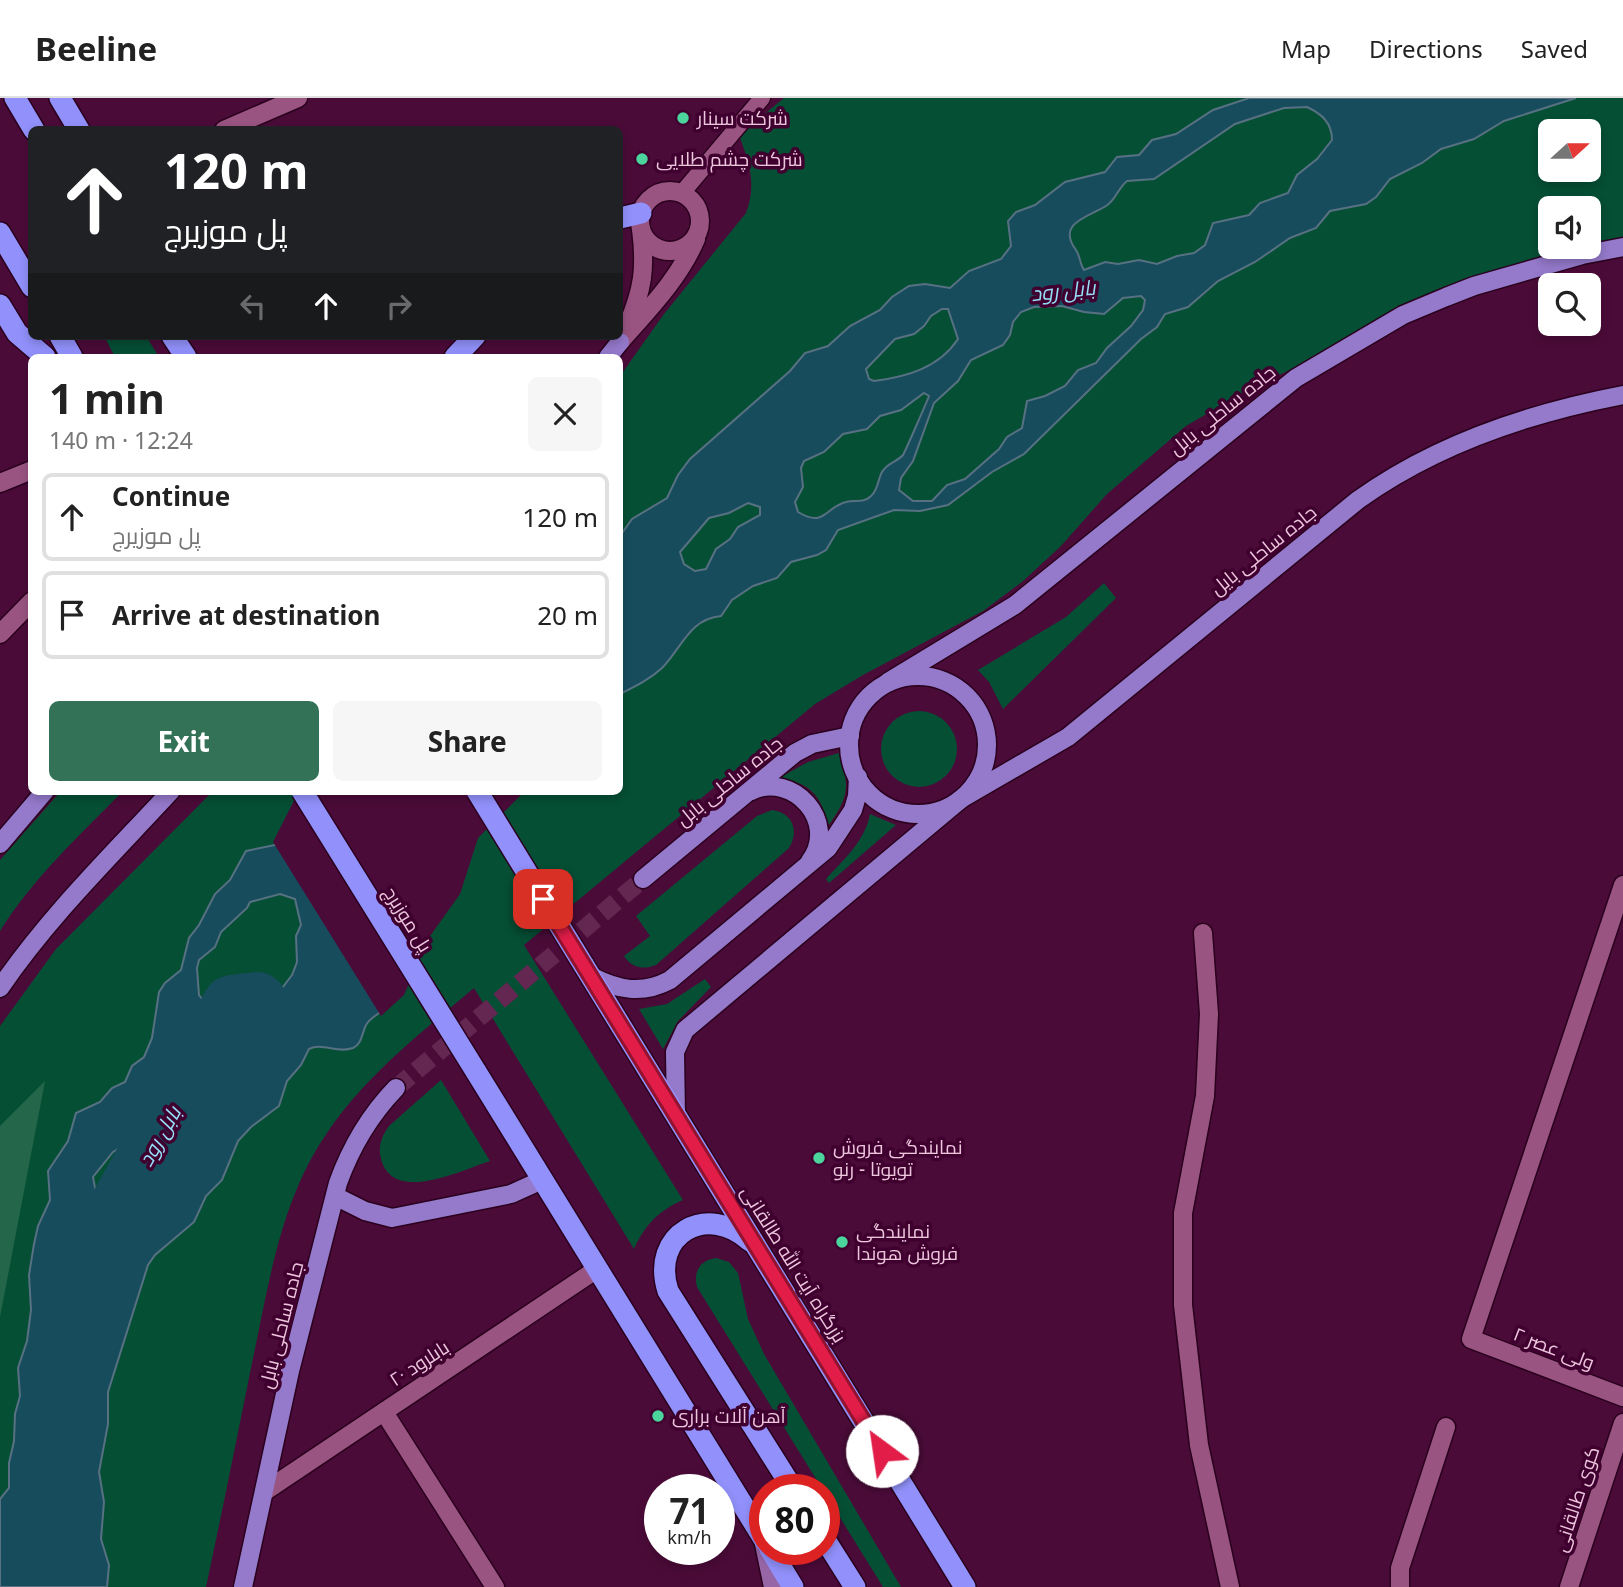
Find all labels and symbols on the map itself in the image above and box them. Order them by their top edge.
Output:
place label: شرکت سینار [696,105,788,131]
marker: شرکت سینار [675,110,691,126]
north arrow [1538,119,1601,182]
place label: شرکت چشم طلایی [656,146,803,173]
marker: شرکت چشم طلایی [634,151,650,167]
water label: بابل رود [1029,273,1098,307]
street label: جاده ساحلی بابل [1163,359,1281,461]
street label: جاده ساحلی بایل [1204,499,1322,601]
street label: جاده ساحلی بابل [670,730,788,832]
pin [513,869,573,929]
street label: پل موزیرج [377,881,438,957]
water label: بابل رود [131,1100,188,1171]
place label: نمایندگی فروش تویوتا - رنو [833,1134,963,1182]
marker: نمایندگی فروش تویوتا - رنو [811,1150,827,1166]
street label: بزرگراه آیت الله طالقانی [735,1180,853,1348]
place label: نمایندگی فروش هوندا [856,1218,958,1266]
marker: نمایندگی فروش هوندا [834,1234,850,1250]
street label: جاده ساحلی بابل [253,1259,309,1391]
street label: ولی عصر ۲ [1510,1321,1598,1375]
street label: بابلرود ۲۰ [384,1334,454,1392]
place label: آهن آلات براری [672,1403,786,1429]
marker: آهن آلات براری [650,1408,666,1424]
position arrow [845,1414,919,1488]
street label: کوی طالقانی [1547,1443,1605,1555]
speed limit sign: 80 [749,1474,840,1565]

